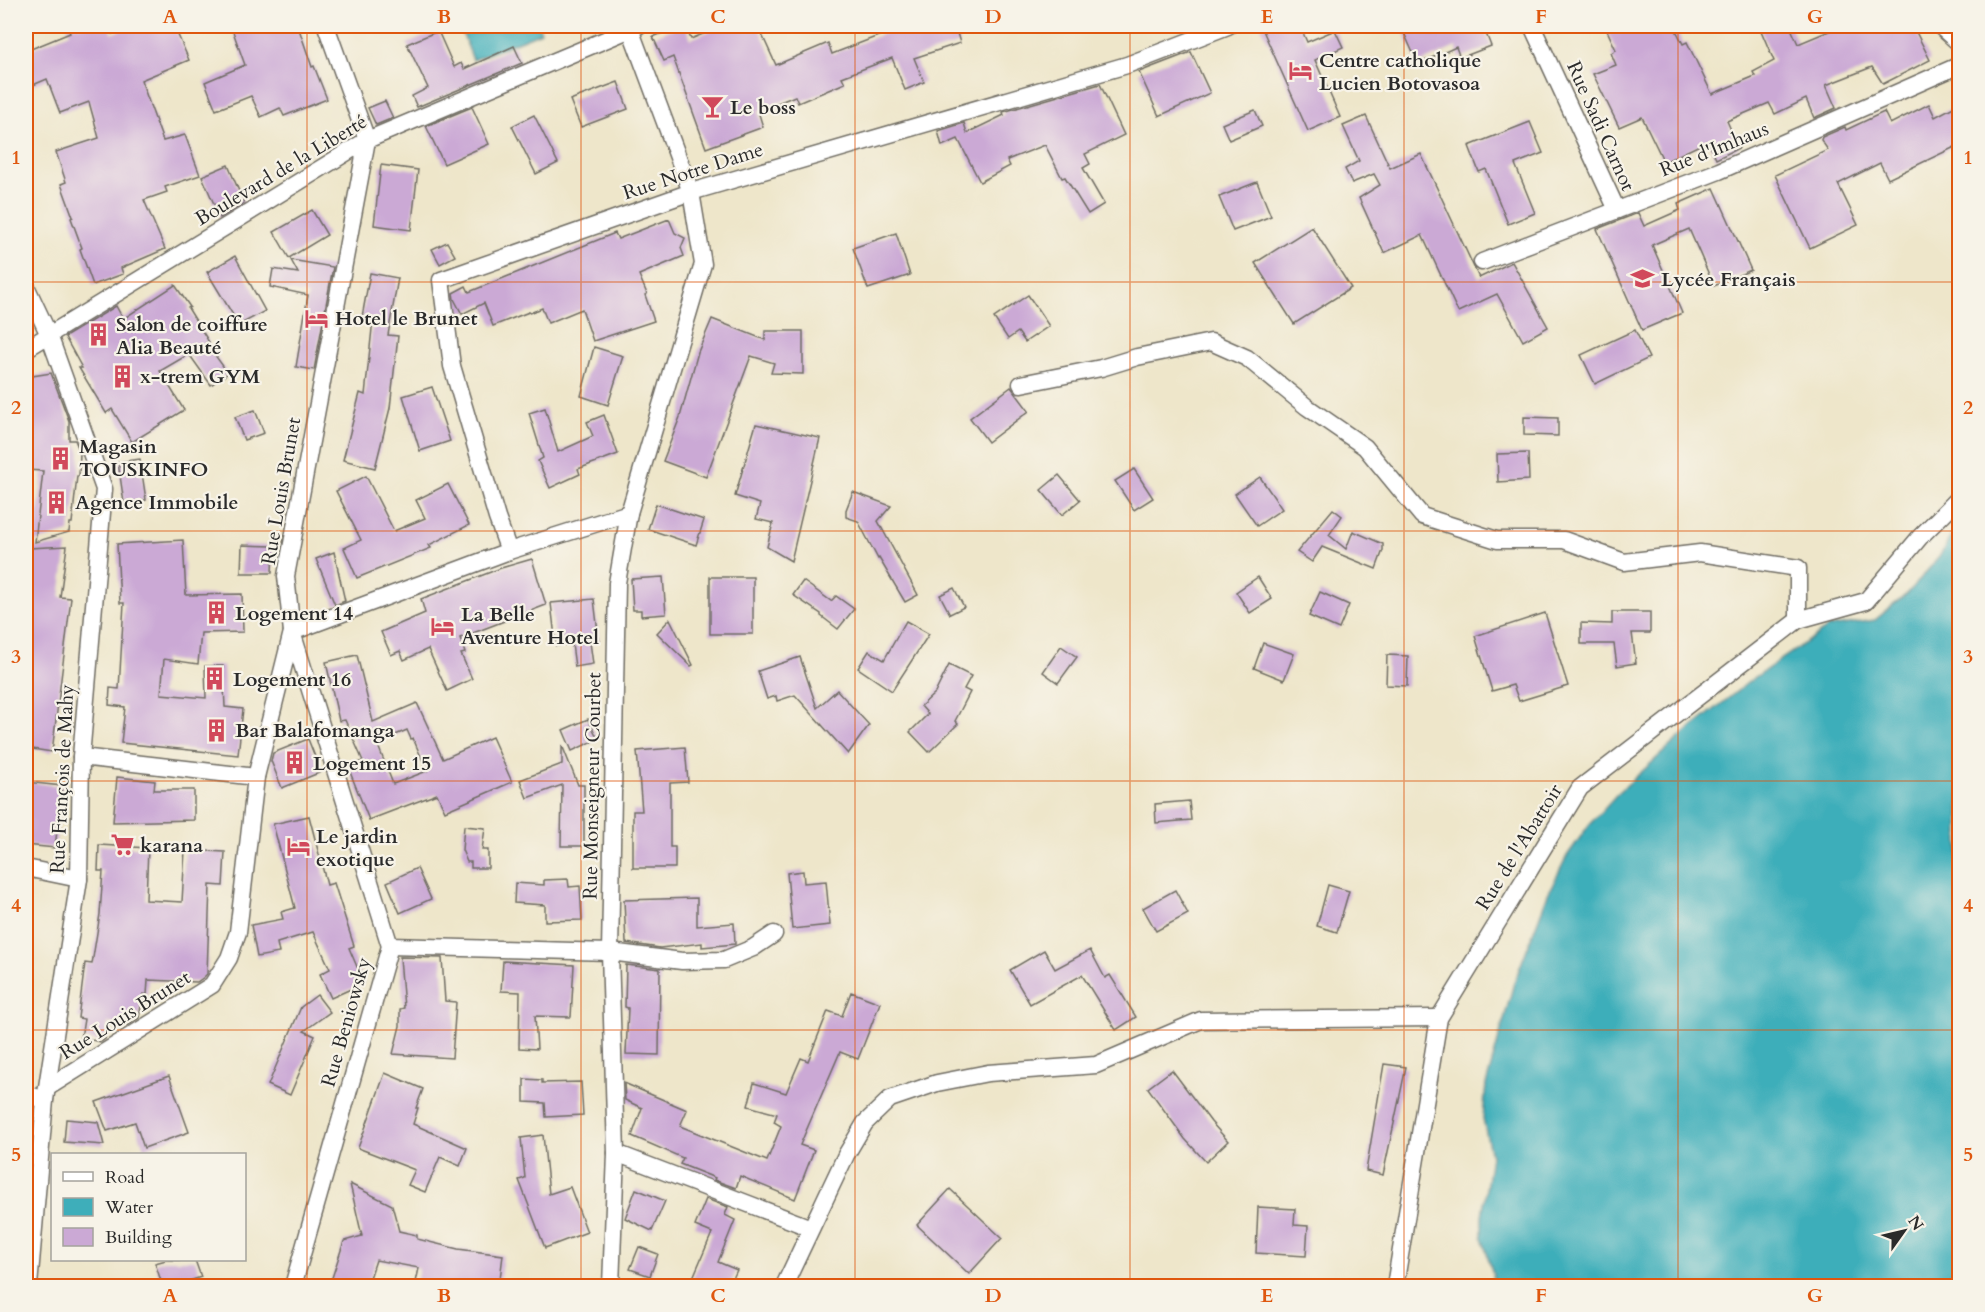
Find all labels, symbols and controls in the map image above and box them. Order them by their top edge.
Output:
text: A [162,3,178,30]
text: B [437,3,451,30]
text: C [710,3,726,30]
text: D [984,3,1002,30]
text: E [1261,3,1273,30]
text: F [1535,3,1547,30]
text: G [1807,3,1823,30]
place label: Centre catholique Lucien Botovasoa [1319,47,1481,97]
street label: Rue Sadi Carnot [1560,57,1642,196]
hotel icon: Centre catholique Lucien Botovasoa [1288,58,1314,84]
bar icon: Le boss [699,94,725,120]
place label: Le boss [730,94,796,121]
street label: Boulevard de la Liberté [190,108,372,232]
street label: Rue d'Imhaus [1655,115,1773,183]
street label: Rue Notre Dame [619,136,767,206]
text: 1 [11,144,21,171]
text: 1 [1963,144,1973,171]
school or university icon: Lycée Français [1630,266,1656,292]
place label: Lycée Français [1661,266,1796,293]
hotel icon: Hotel le Brunet [304,305,330,331]
place label: Hotel le Brunet [335,305,478,332]
place label: Salon de coiffure Alia Beauté [116,311,268,361]
building icon: Salon de coiffure Alia Beauté [85,322,111,348]
building icon: x-trem GYM [109,363,135,389]
place label: x-trem GYM [140,363,260,390]
text: 2 [11,394,21,421]
text: 2 [1963,394,1973,421]
street label: Rue Louis Brunet [255,414,307,567]
place label: Magasin TOUSKINFO [79,433,208,483]
building icon: Magasin TOUSKINFO [48,445,74,471]
building icon: Agence Immobile [44,489,70,515]
place label: Agence Immobile [75,489,238,516]
building icon: Logement 14 [204,600,230,626]
place label: Logement 14 [235,600,353,627]
place label: La Belle Aventure Hotel [461,601,599,651]
hotel icon: La Belle Aventure Hotel [430,613,456,639]
text: 3 [11,643,21,670]
text: 3 [1963,643,1973,670]
building icon: Logement 16 [202,666,228,692]
place label: Logement 16 [233,666,351,693]
street label: Rue Monseigneur Courbet [577,671,607,900]
street label: Rue François de Mahy [44,683,80,874]
building icon: Bar Balafomanga [204,717,230,743]
place label: Bar Balafomanga [235,717,395,744]
building icon: Logement 15 [282,750,308,776]
place label: Logement 15 [313,750,431,777]
street label: Rue de l'Abattoir [1469,778,1569,915]
place label: Le jardin exotique [316,823,398,873]
supermarket icon: karana [109,832,135,858]
place label: karana [140,832,203,859]
hotel icon: Le jardin exotique [285,834,311,860]
text: 4 [11,892,21,919]
text: 4 [1963,892,1973,919]
street label: Rue Beniowsky [315,954,378,1090]
street label: Rue Louis Brunet [54,964,196,1066]
text: 5 [11,1141,21,1168]
text: 5 [1963,1141,1973,1168]
legend [51,1153,246,1261]
text: Road [105,1165,145,1190]
text: Water [104,1195,154,1220]
north arrow [1874,1201,1934,1261]
text: N [1903,1211,1929,1235]
text: Building [105,1225,173,1250]
text: A [162,1282,178,1309]
text: B [437,1282,451,1309]
text: C [710,1282,726,1309]
text: D [984,1282,1002,1309]
text: E [1261,1282,1273,1309]
text: F [1535,1282,1547,1309]
text: G [1807,1282,1823,1309]

